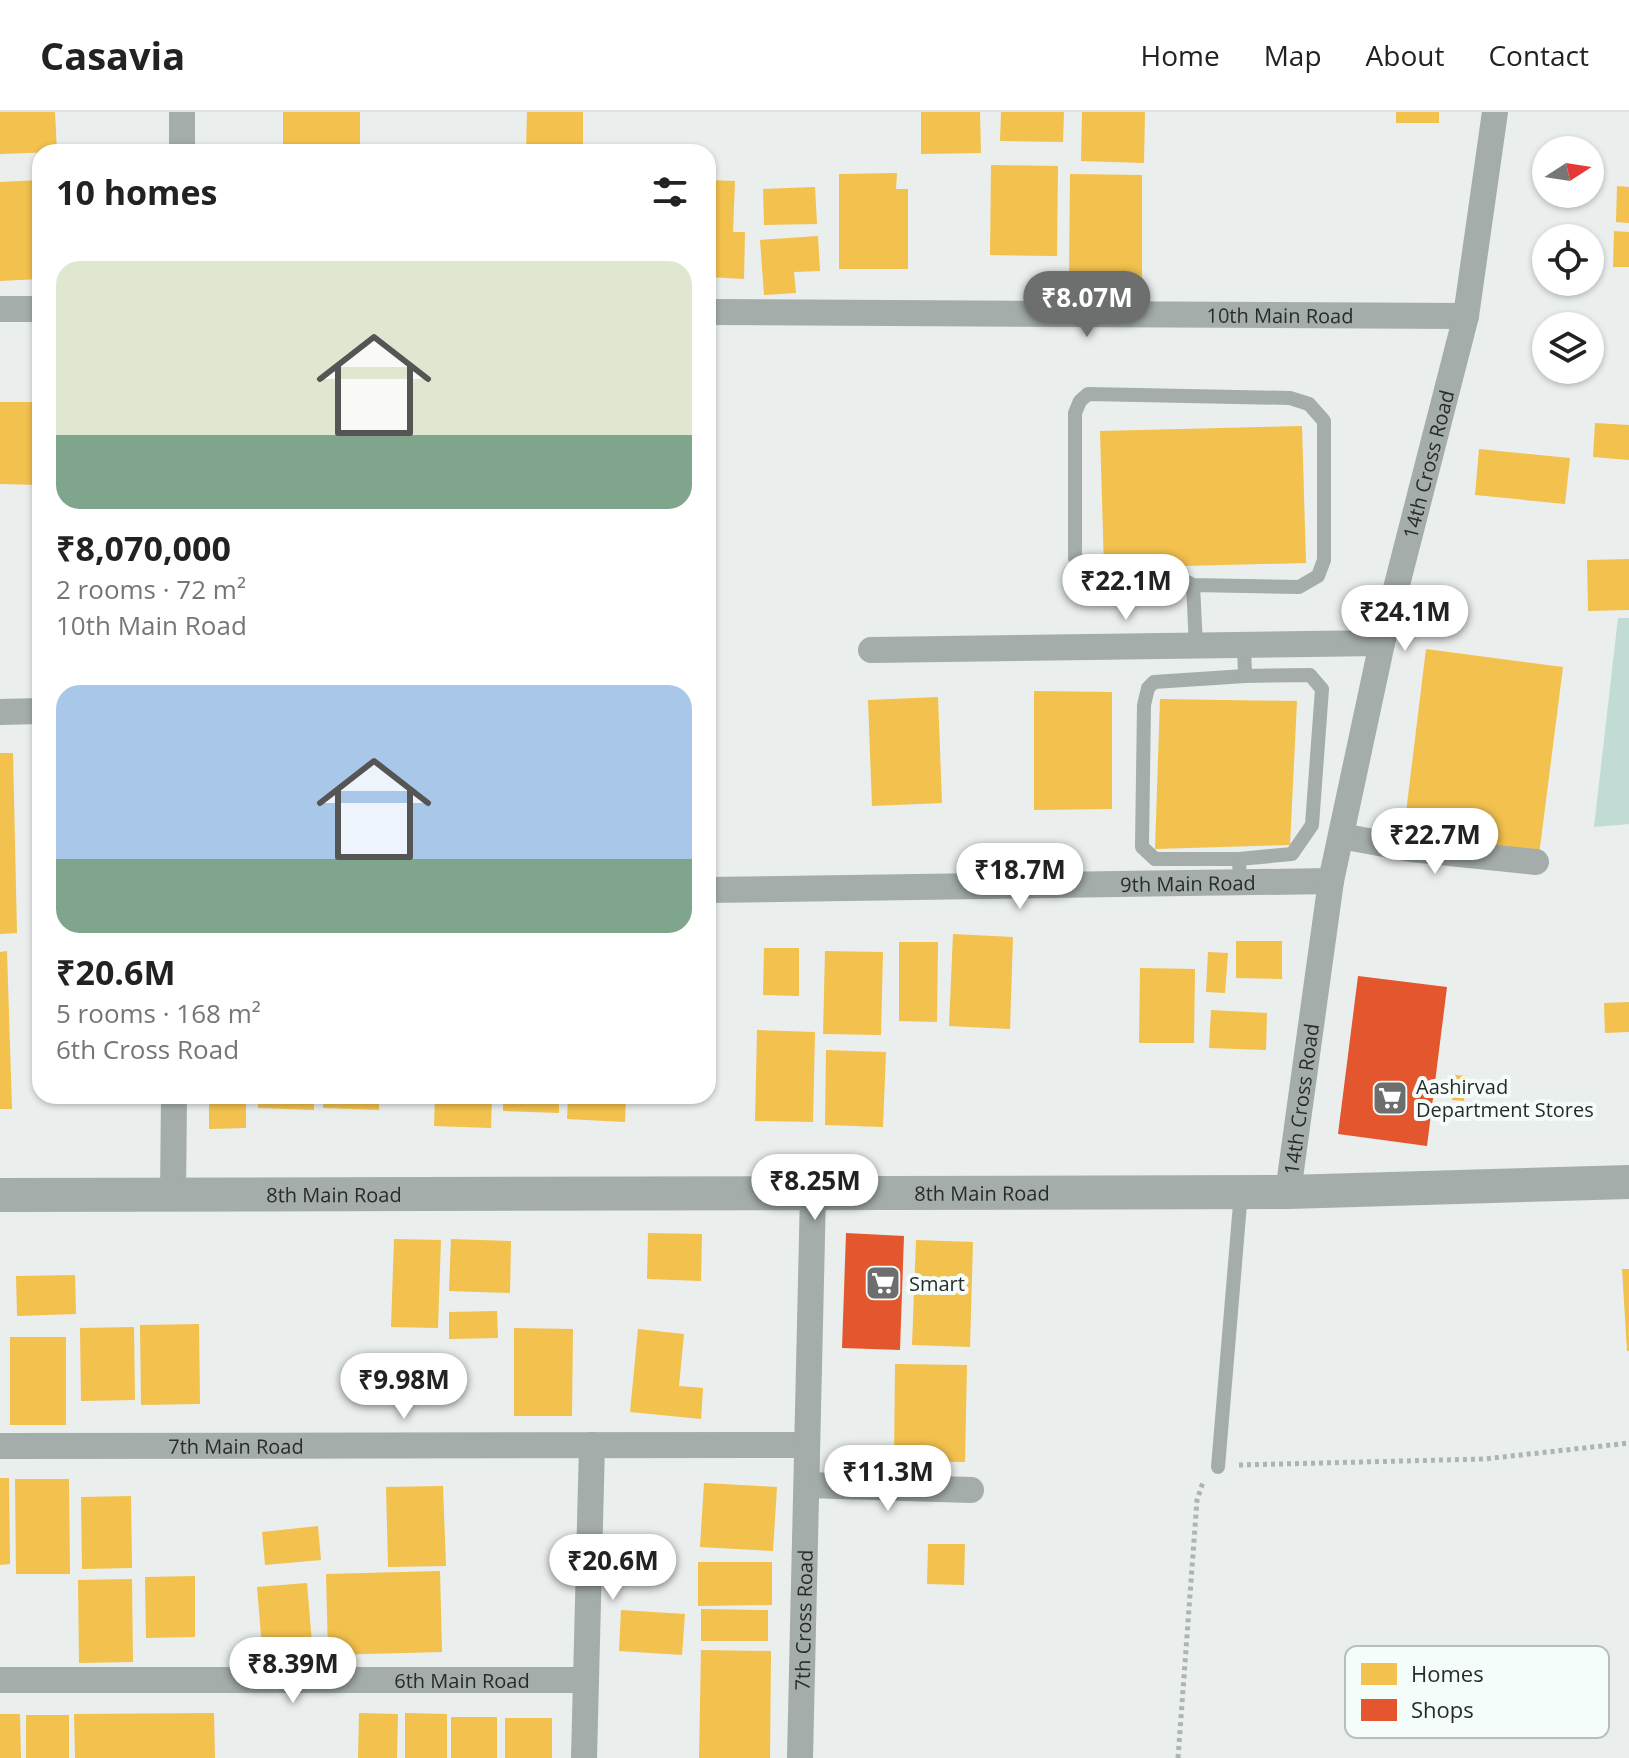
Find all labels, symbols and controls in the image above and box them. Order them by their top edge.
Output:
text: Casavia [40,29,185,81]
text: Home [1141,36,1220,74]
text: Map [1264,36,1322,74]
text: About [1366,36,1444,74]
text: Contact [1488,36,1589,74]
north arrow [1532,136,1604,208]
map controls [1532,136,1604,384]
text: 10 homes [56,169,217,215]
icon: filters [648,170,692,214]
button: locate [1532,224,1604,296]
pin: ₹8.07M [1022,271,1152,339]
text: ₹8.07M [1041,279,1133,315]
street label: 10th Main Road [1206,301,1354,329]
button: layers [1532,312,1604,384]
icon: home [302,313,446,457]
street label: 14th Cross Road [1396,387,1460,541]
text: ₹8,070,000 [56,525,231,571]
pin: ₹22.1M [1061,554,1191,622]
text: ₹22.1M [1080,562,1172,598]
text: 2 rooms · 72 m² [56,571,246,607]
pin: ₹24.1M [1340,585,1470,653]
text: ₹24.1M [1359,593,1451,629]
text: 10th Main Road [56,607,247,643]
icon: home [302,737,446,881]
pin: ₹22.7M [1370,808,1500,876]
text: ₹22.7M [1389,816,1481,852]
pin: ₹18.7M [955,843,1085,911]
text: ₹18.7M [974,851,1066,887]
street label: 9th Main Road [1120,869,1256,898]
text: ₹20.6M [56,949,176,995]
text: 5 rooms · 168 m² [56,995,261,1031]
street label: 14th Cross Road [1277,1022,1325,1176]
text: 6th Cross Road [56,1031,239,1067]
place label: Aashirvad Department Stores [1416,1073,1594,1123]
supermarket icon: Aashirvad Department Stores [1371,1079,1409,1117]
pin: ₹8.25M [750,1154,880,1222]
text: ₹8.25M [769,1162,861,1198]
street label: 8th Main Road [914,1179,1050,1206]
street label: 8th Main Road [266,1181,402,1208]
supermarket icon: Smart [864,1264,902,1302]
place label: Smart [909,1270,965,1297]
pin: ₹9.98M [339,1353,469,1421]
text: ₹9.98M [358,1361,450,1397]
street label: 7th Main Road [168,1432,304,1459]
pin: ₹11.3M [823,1445,953,1513]
text: ₹11.3M [842,1453,934,1489]
pin: ₹20.6M [548,1534,678,1602]
text: ₹20.6M [567,1542,659,1578]
street label: 7th Cross Road [788,1549,818,1691]
pin: ₹8.39M [228,1637,358,1705]
text: ₹8.39M [247,1645,339,1681]
legend [1345,1646,1609,1738]
text: Homes [1411,1658,1484,1688]
street label: 6th Main Road [394,1667,530,1694]
text: Shops [1411,1694,1474,1724]

